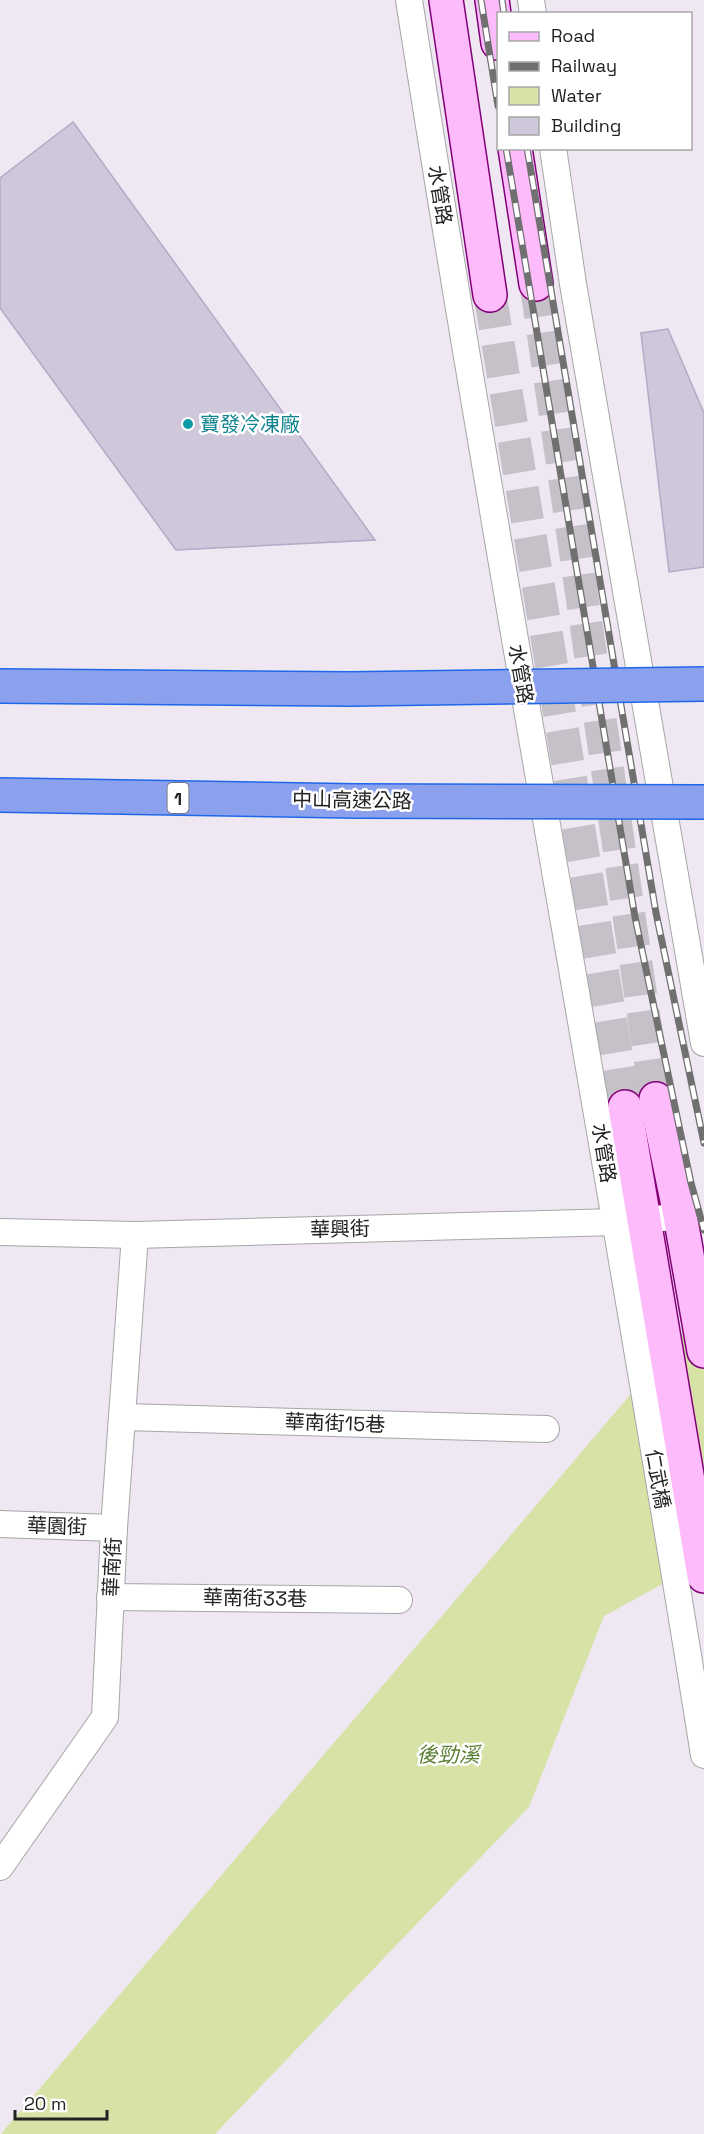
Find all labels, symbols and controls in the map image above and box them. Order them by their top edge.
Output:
legend [497,12,692,150]
text: Road [551,24,595,47]
text: Railway [551,54,617,77]
text: Water [551,84,602,107]
text: Building [551,114,621,137]
street label: 水管路 [422,163,458,227]
place label: 寶發冷凍廠 [200,411,300,437]
marker: 寶發冷凍廠 [181,417,195,431]
street label: 水管路 [503,642,539,706]
road number: 1 [168,783,188,813]
street label: 中山高速公路 [292,786,412,814]
street label: 水管路 [586,1121,622,1185]
street label: 華興街 [310,1215,370,1243]
street label: 華南街15巷 [284,1408,386,1438]
street label: 仁武橋 [640,1447,676,1511]
street label: 華園街 [27,1512,87,1540]
street label: 華南街 [97,1536,127,1598]
street label: 華南街33巷 [203,1584,307,1612]
water label: 後勁溪 [417,1741,482,1768]
scale bar [15,2083,106,2121]
text: 20 m [24,2092,67,2115]

